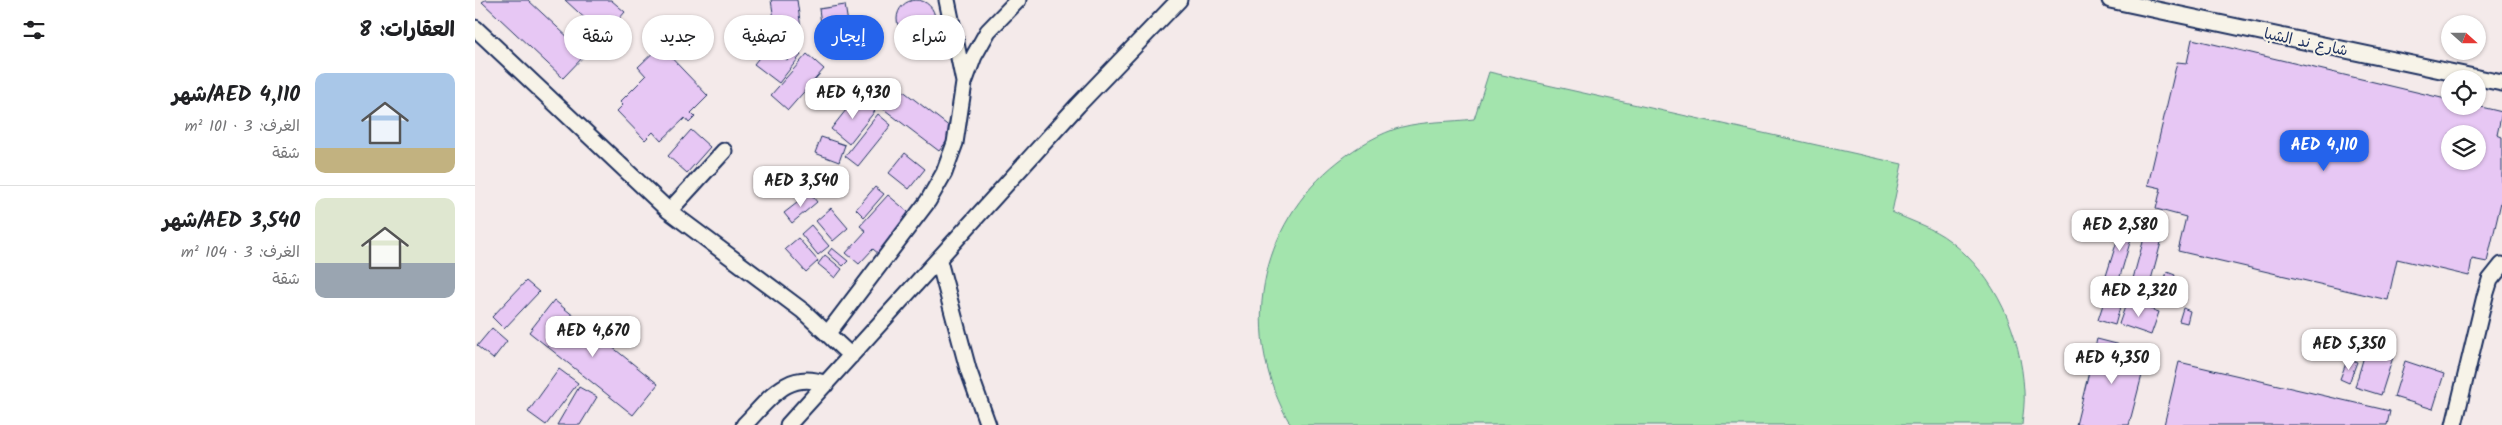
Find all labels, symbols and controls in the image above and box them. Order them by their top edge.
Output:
text: العقارات: 8 [359,14,455,47]
chip: شقة [564,15,632,60]
chip: جديد [642,15,714,60]
chip: تصفية [724,15,804,60]
chip: إيجار [814,15,884,60]
chip: شراء [894,15,965,60]
north arrow [2441,15,2486,60]
map controls [2441,15,2486,170]
icon: filters [20,16,48,44]
street label: شارع ند الشبا [2262,22,2350,64]
button: locate [2441,70,2486,115]
pin: AED 4,930 [796,78,910,120]
text: AED 4,110/شهر [172,79,300,112]
text: AED 4,930 [816,81,890,106]
icon: home [355,93,415,153]
text: الغرف: 3 · 101 m² [185,114,300,139]
button: layers [2441,125,2486,170]
pin: AED 4,110 [2267,130,2381,172]
text: AED 4,110 [2291,133,2357,158]
text: شقة [272,141,300,166]
pin: AED 3,540 [744,166,858,208]
text: AED 3,540 [764,169,838,194]
text: AED 3,540/شهر [162,205,300,238]
pin: AED 2,580 [2063,210,2177,252]
text: AED 2,580 [2083,213,2157,238]
icon: home [355,218,415,278]
text: الغرف: 3 · 104 m² [181,240,300,265]
text: شقة [272,267,300,292]
pin: AED 2,320 [2082,276,2196,318]
text: AED 2,320 [2101,279,2177,304]
pin: AED 4,670 [536,316,650,358]
text: AED 4,670 [556,319,630,344]
pin: AED 5,350 [2292,328,2406,371]
text: AED 5,350 [2312,332,2386,357]
pin: AED 4,350 [2055,342,2169,385]
text: AED 4,350 [2075,346,2149,371]

